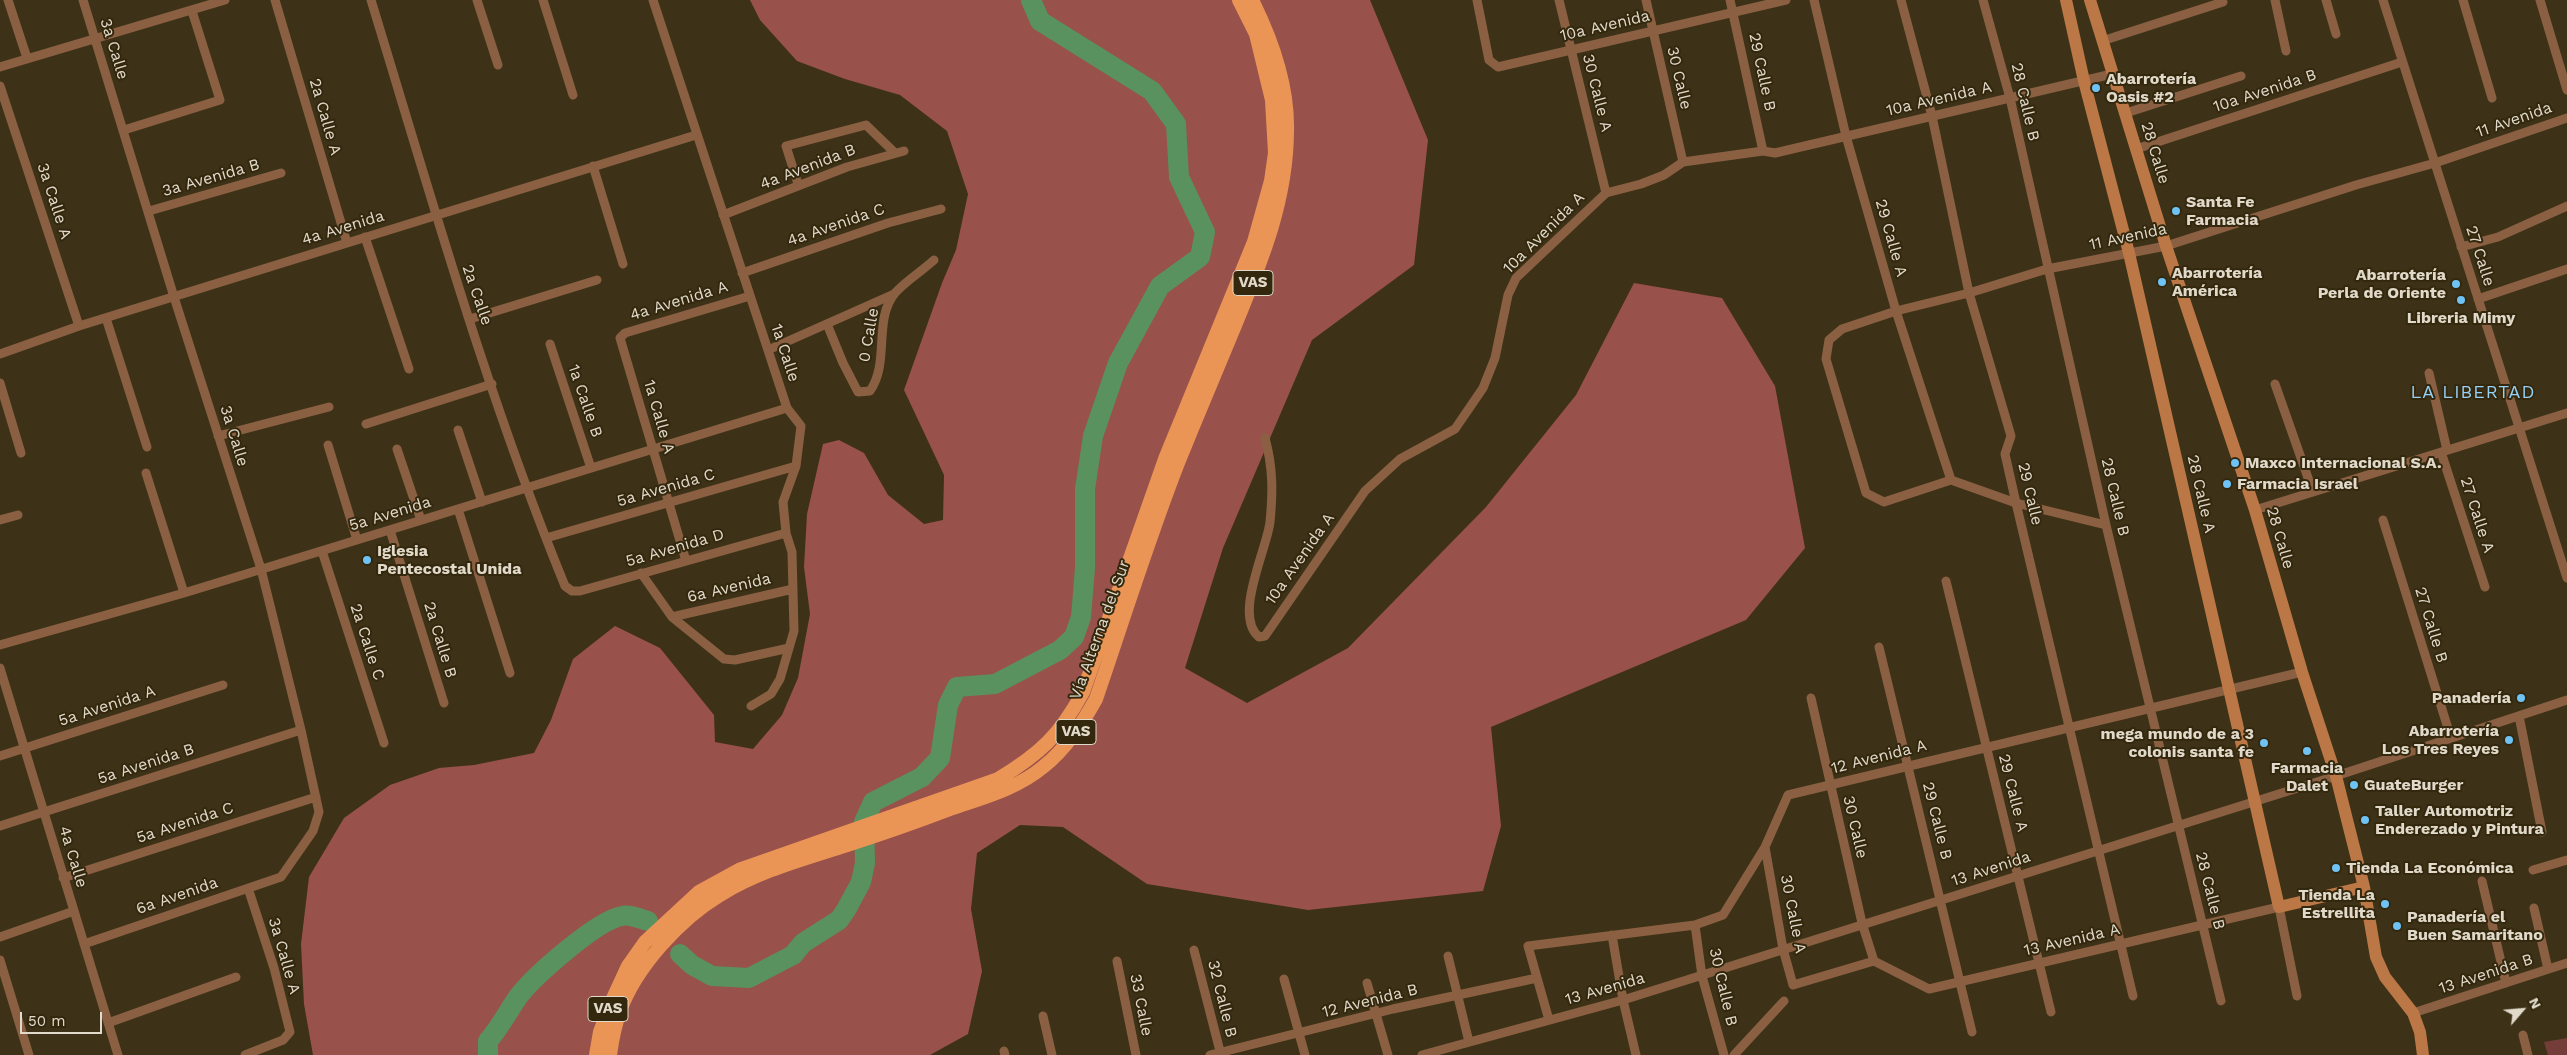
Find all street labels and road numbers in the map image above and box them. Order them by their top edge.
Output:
street label: 10a Avenida [1558,6,1652,46]
street label: 3a Calle [96,16,132,82]
street label: 29 Calle B [1744,31,1780,113]
street label: 30 Calle [1662,45,1696,111]
street label: 30 Calle A [1578,52,1616,134]
street label: 28 Calle B [2007,61,2043,143]
street label: 10a Avenida B [2211,65,2319,117]
street label: 2a Calle A [305,76,345,158]
street label: 10a Avenida A [1884,78,1994,120]
street label: 11 Avenida [2474,98,2554,142]
street label: 28 Calle [2137,120,2173,186]
street label: 4a Avenida B [757,140,859,194]
street label: 3a Avenida B [160,155,262,201]
street label: 3a Calle A [33,161,75,241]
street label: 10a Avenida A [1499,188,1589,278]
street label: 29 Calle A [1871,197,1911,279]
street label: 4a Avenida C [785,199,887,251]
street label: 4a Avenida [299,206,387,250]
street label: 11 Avenida [2087,219,2169,255]
street label: 27 Calle [2461,223,2499,289]
street label: 2a Calle [458,262,496,328]
road number: VAS [1233,270,1273,296]
street label: 4a Avenida A [628,277,730,325]
street label: 0 Calle [855,307,883,363]
street label: 1a Calle [767,322,803,384]
street label: 1a Calle B [564,362,606,440]
street label: 1a Calle A [639,378,679,456]
street label: 3a Calle [216,403,252,469]
street label: 28 Calle A [2183,453,2219,535]
street label: 28 Calle B [2097,456,2133,538]
street label: 29 Calle [2013,461,2047,527]
street label: 5a Avenida C [615,465,717,511]
street label: 27 Calle A [2456,475,2498,555]
street label: 5a Avenida [347,492,433,536]
street label: 28 Calle [2262,505,2298,571]
street label: 10a Avenida A [1261,509,1339,609]
street label: 5a Avenida D [623,525,727,571]
street label: Vía Alterna del Sur [1066,557,1134,703]
street label: 6a Avenida [685,569,773,607]
street label: 27 Calle B [2410,585,2452,665]
street label: 2a Calle B [419,600,461,680]
street label: 2a Calle C [346,601,388,683]
street label: 5a Avenida A [56,681,158,731]
road number: VAS [1056,720,1096,744]
street label: 12 Avenida A [1829,736,1929,778]
street label: 5a Avenida B [95,739,197,789]
street label: 29 Calle A [1994,752,2032,834]
street label: 29 Calle B [1918,780,1956,862]
street label: 30 Calle [1838,794,1872,860]
street label: 5a Avenida C [134,798,236,848]
street label: 4a Calle [55,824,91,890]
street label: 13 Avenida [1949,847,2033,891]
street label: 28 Calle B [2191,850,2229,932]
street label: 6a Avenida [134,873,220,919]
street label: 30 Calle A [1776,873,1810,955]
street label: 3a Calle A [264,915,304,997]
street label: 13 Avenida A [2022,920,2122,960]
street label: 30 Calle B [1705,946,1741,1028]
street label: 13 Avenida B [2437,950,2535,998]
street label: 32 Calle B [1203,958,1241,1040]
street label: 13 Avenida [1563,968,1647,1010]
street label: 33 Calle [1126,972,1156,1038]
street label: 12 Avenida B [1320,980,1420,1022]
road number: VAS [588,996,628,1022]

